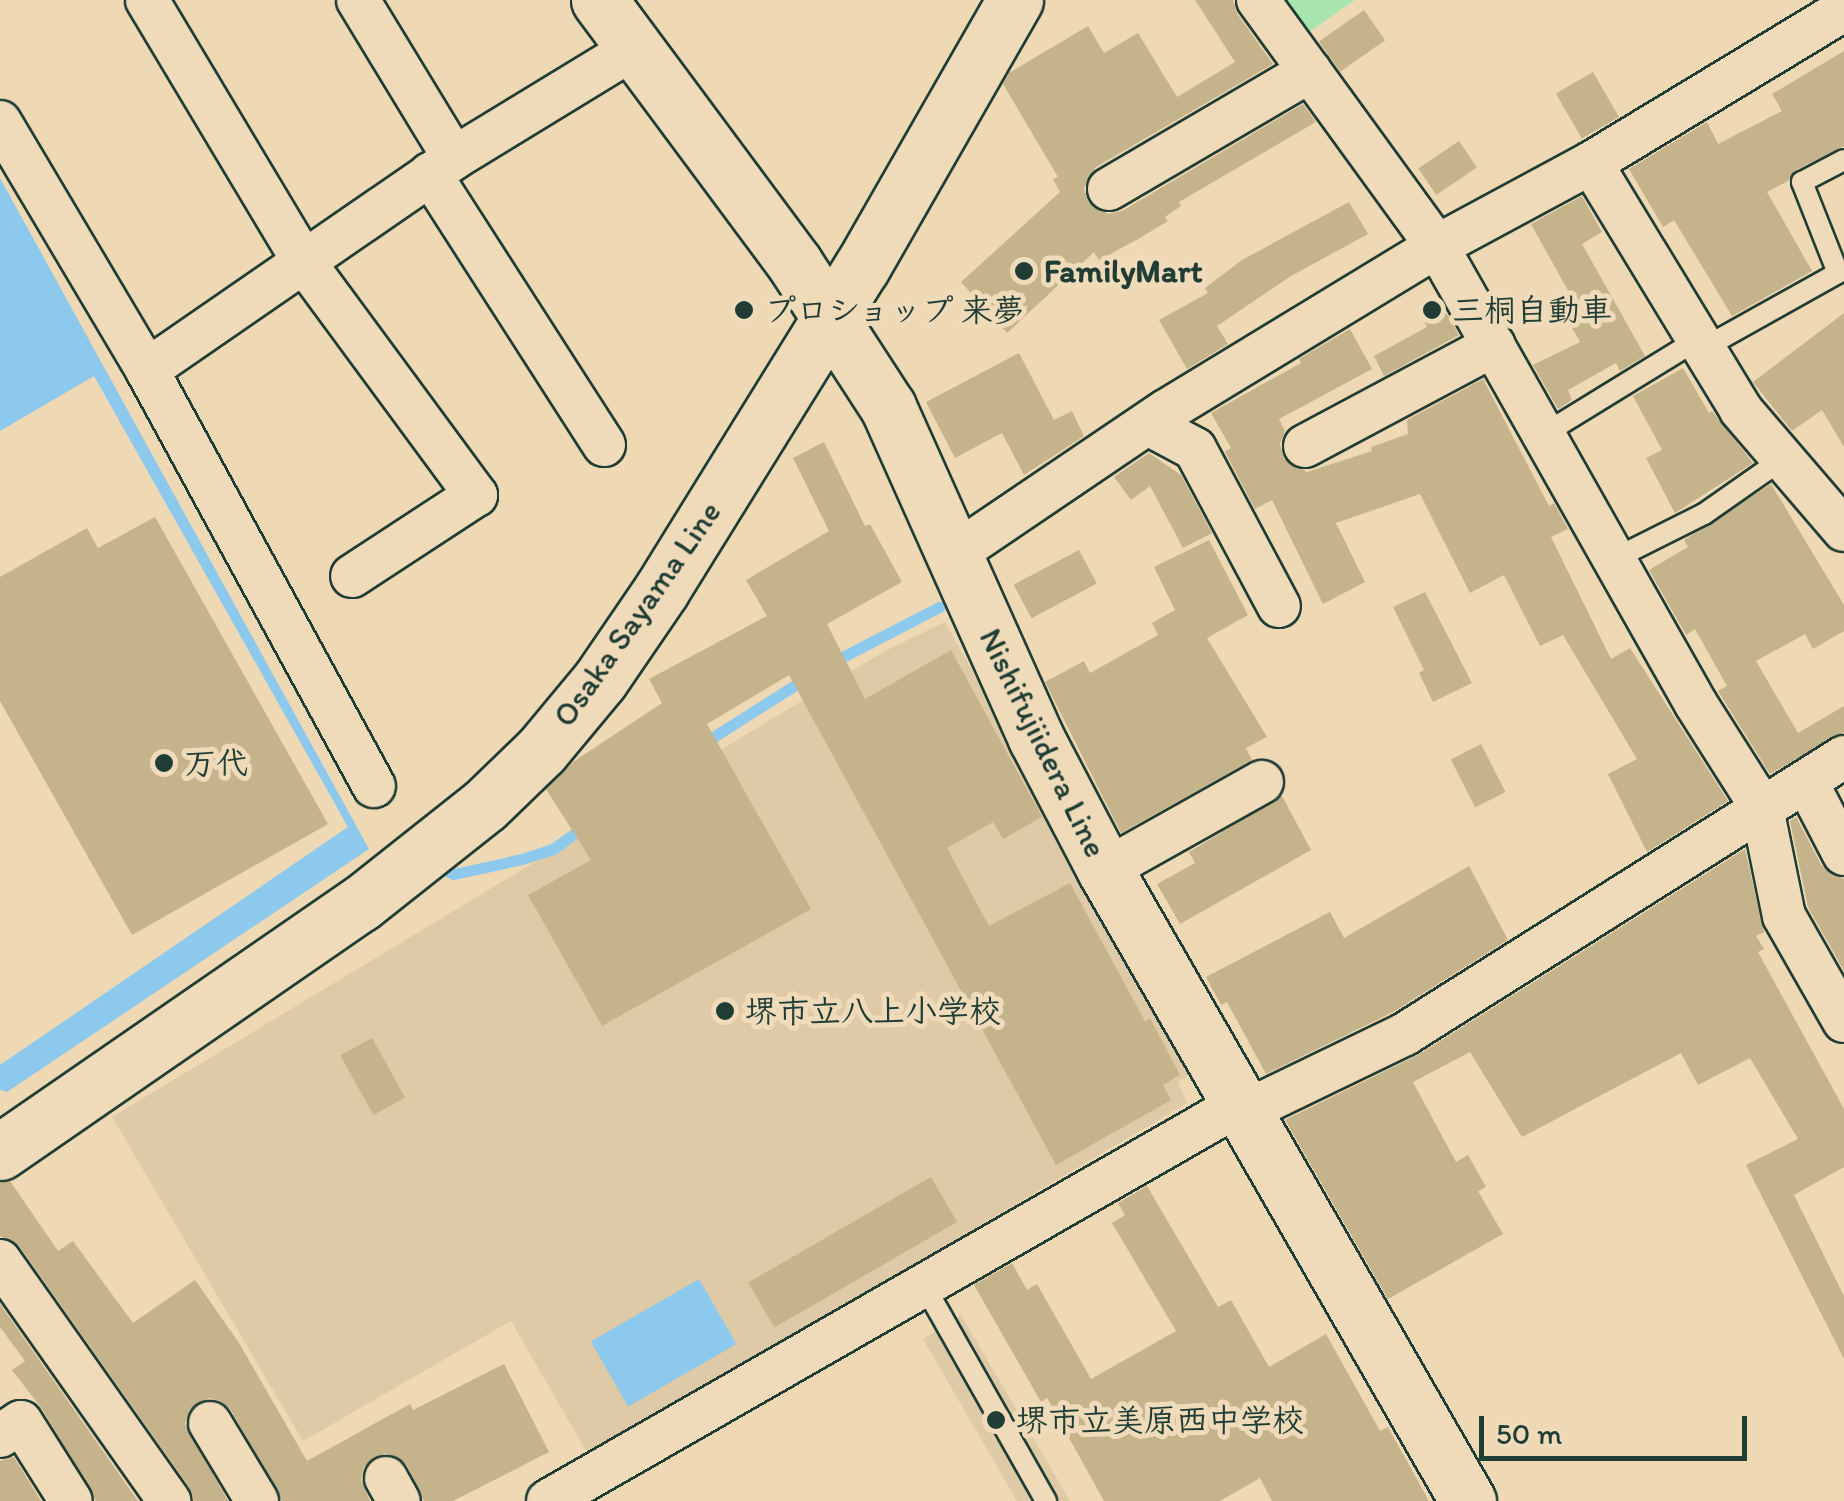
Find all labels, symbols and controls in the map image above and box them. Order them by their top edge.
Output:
place label: FamilyMart [1044,252,1202,290]
marker: FamilyMart [1013,260,1035,282]
place label: プロショップ 来夢 [764,291,1027,329]
place label: 三桐自動車 [1452,291,1612,329]
marker: プロショップ 来夢 [733,299,755,321]
marker: 三桐自動車 [1421,299,1443,321]
street label: Osaka Sayama Line [545,494,729,734]
street label: Nishifujiidera Line [971,622,1115,864]
place label: 万代 [184,744,248,782]
marker: 万代 [153,752,175,774]
place label: 堺市立八上小学校 [745,992,1001,1030]
marker: 堺市立八上小学校 [714,1000,736,1022]
scale bar [1484,1396,1752,1458]
place label: 堺市立美原西中学校 [1016,1401,1304,1439]
marker: 堺市立美原西中学校 [985,1409,1007,1431]
text: 50 m [1496,1415,1562,1452]

